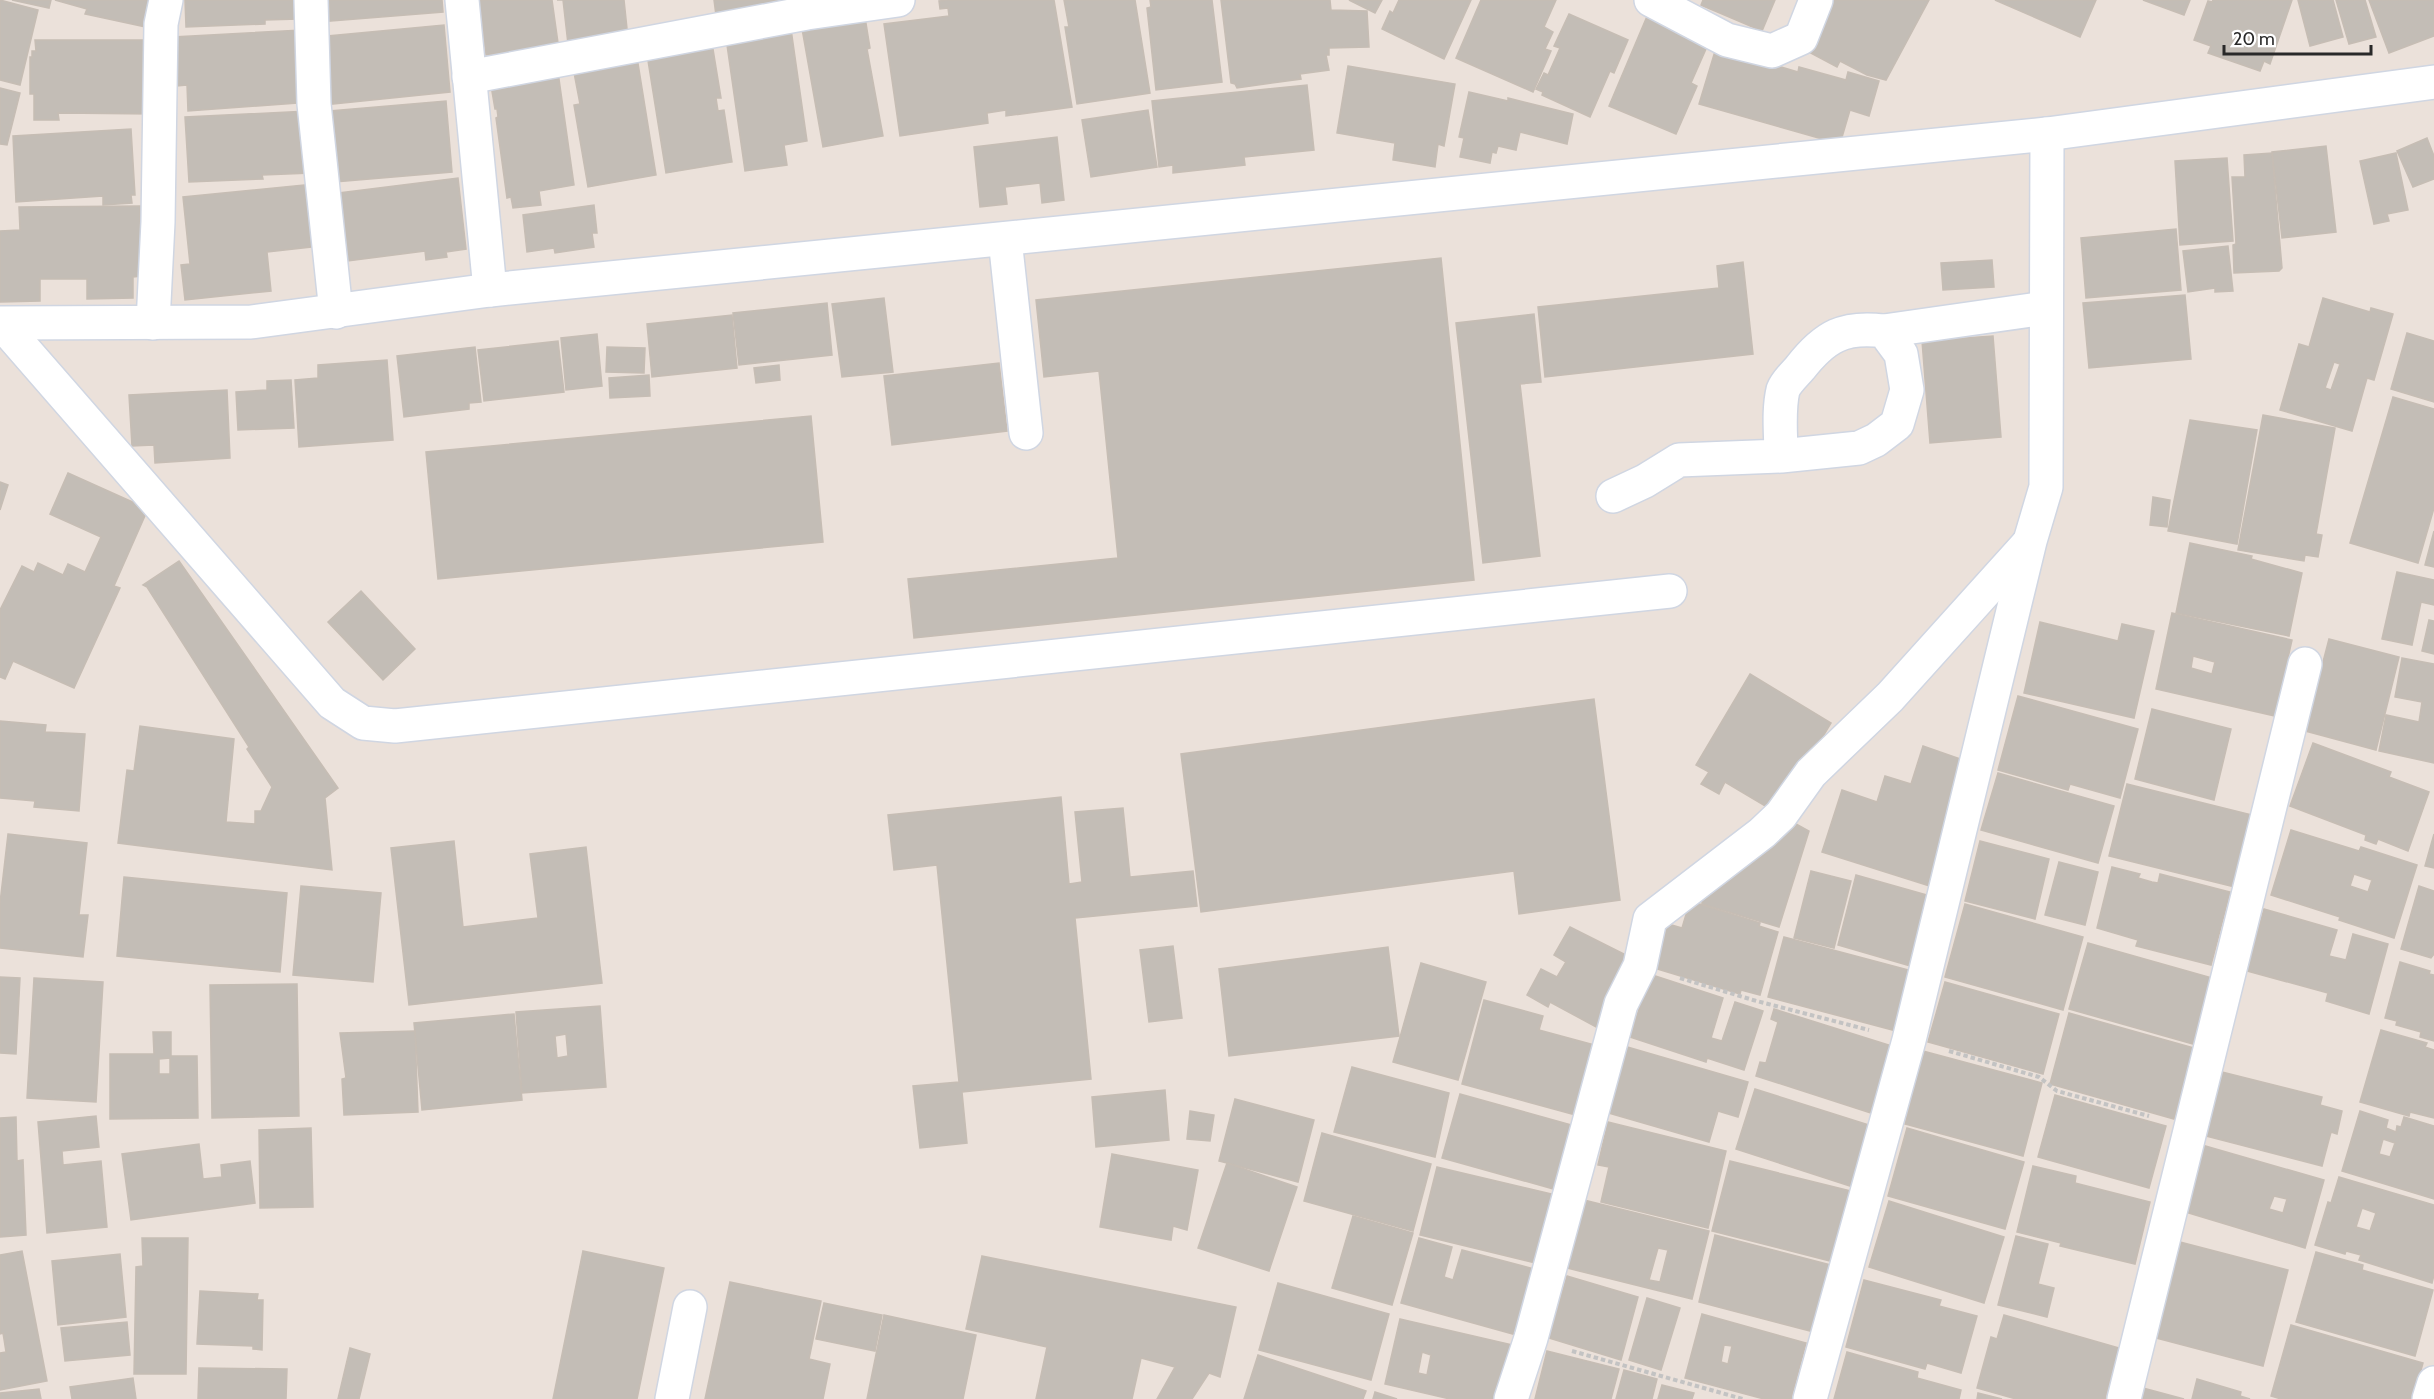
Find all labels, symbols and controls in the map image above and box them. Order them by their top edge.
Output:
scale bar [2224,18,2371,56]
text: 20 m [2233,28,2275,50]

